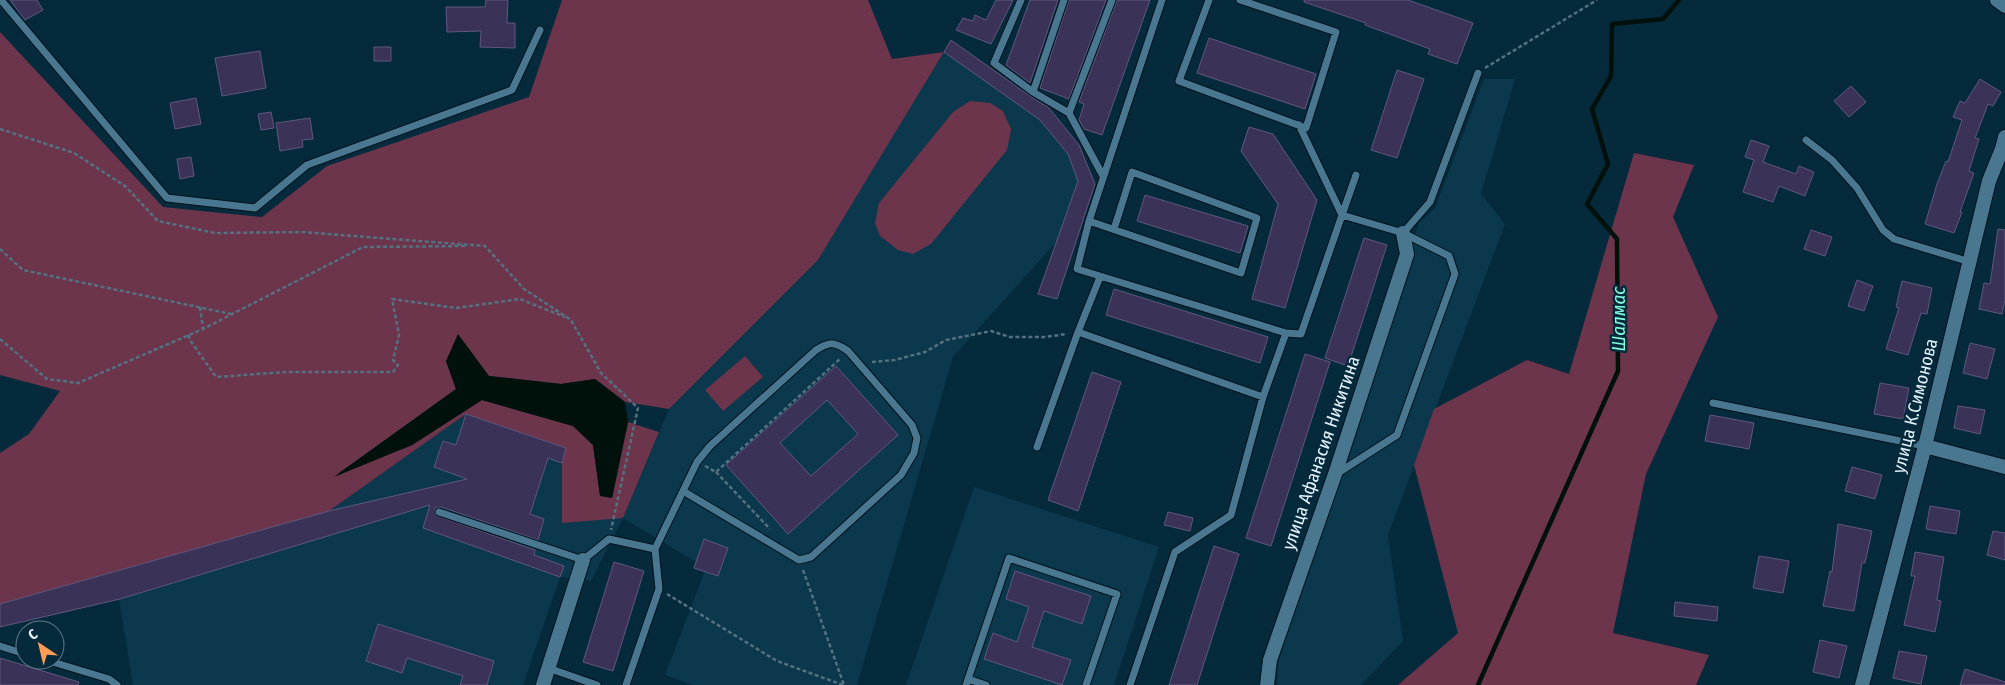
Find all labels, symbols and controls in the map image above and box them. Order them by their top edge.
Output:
water label: Шалмас [1607,286,1630,351]
street label: улица К.Симонова [1888,336,1942,476]
street label: улица Афанасия Никитина [1277,353,1365,553]
north arrow [15,620,65,670]
text: С [25,625,41,644]

